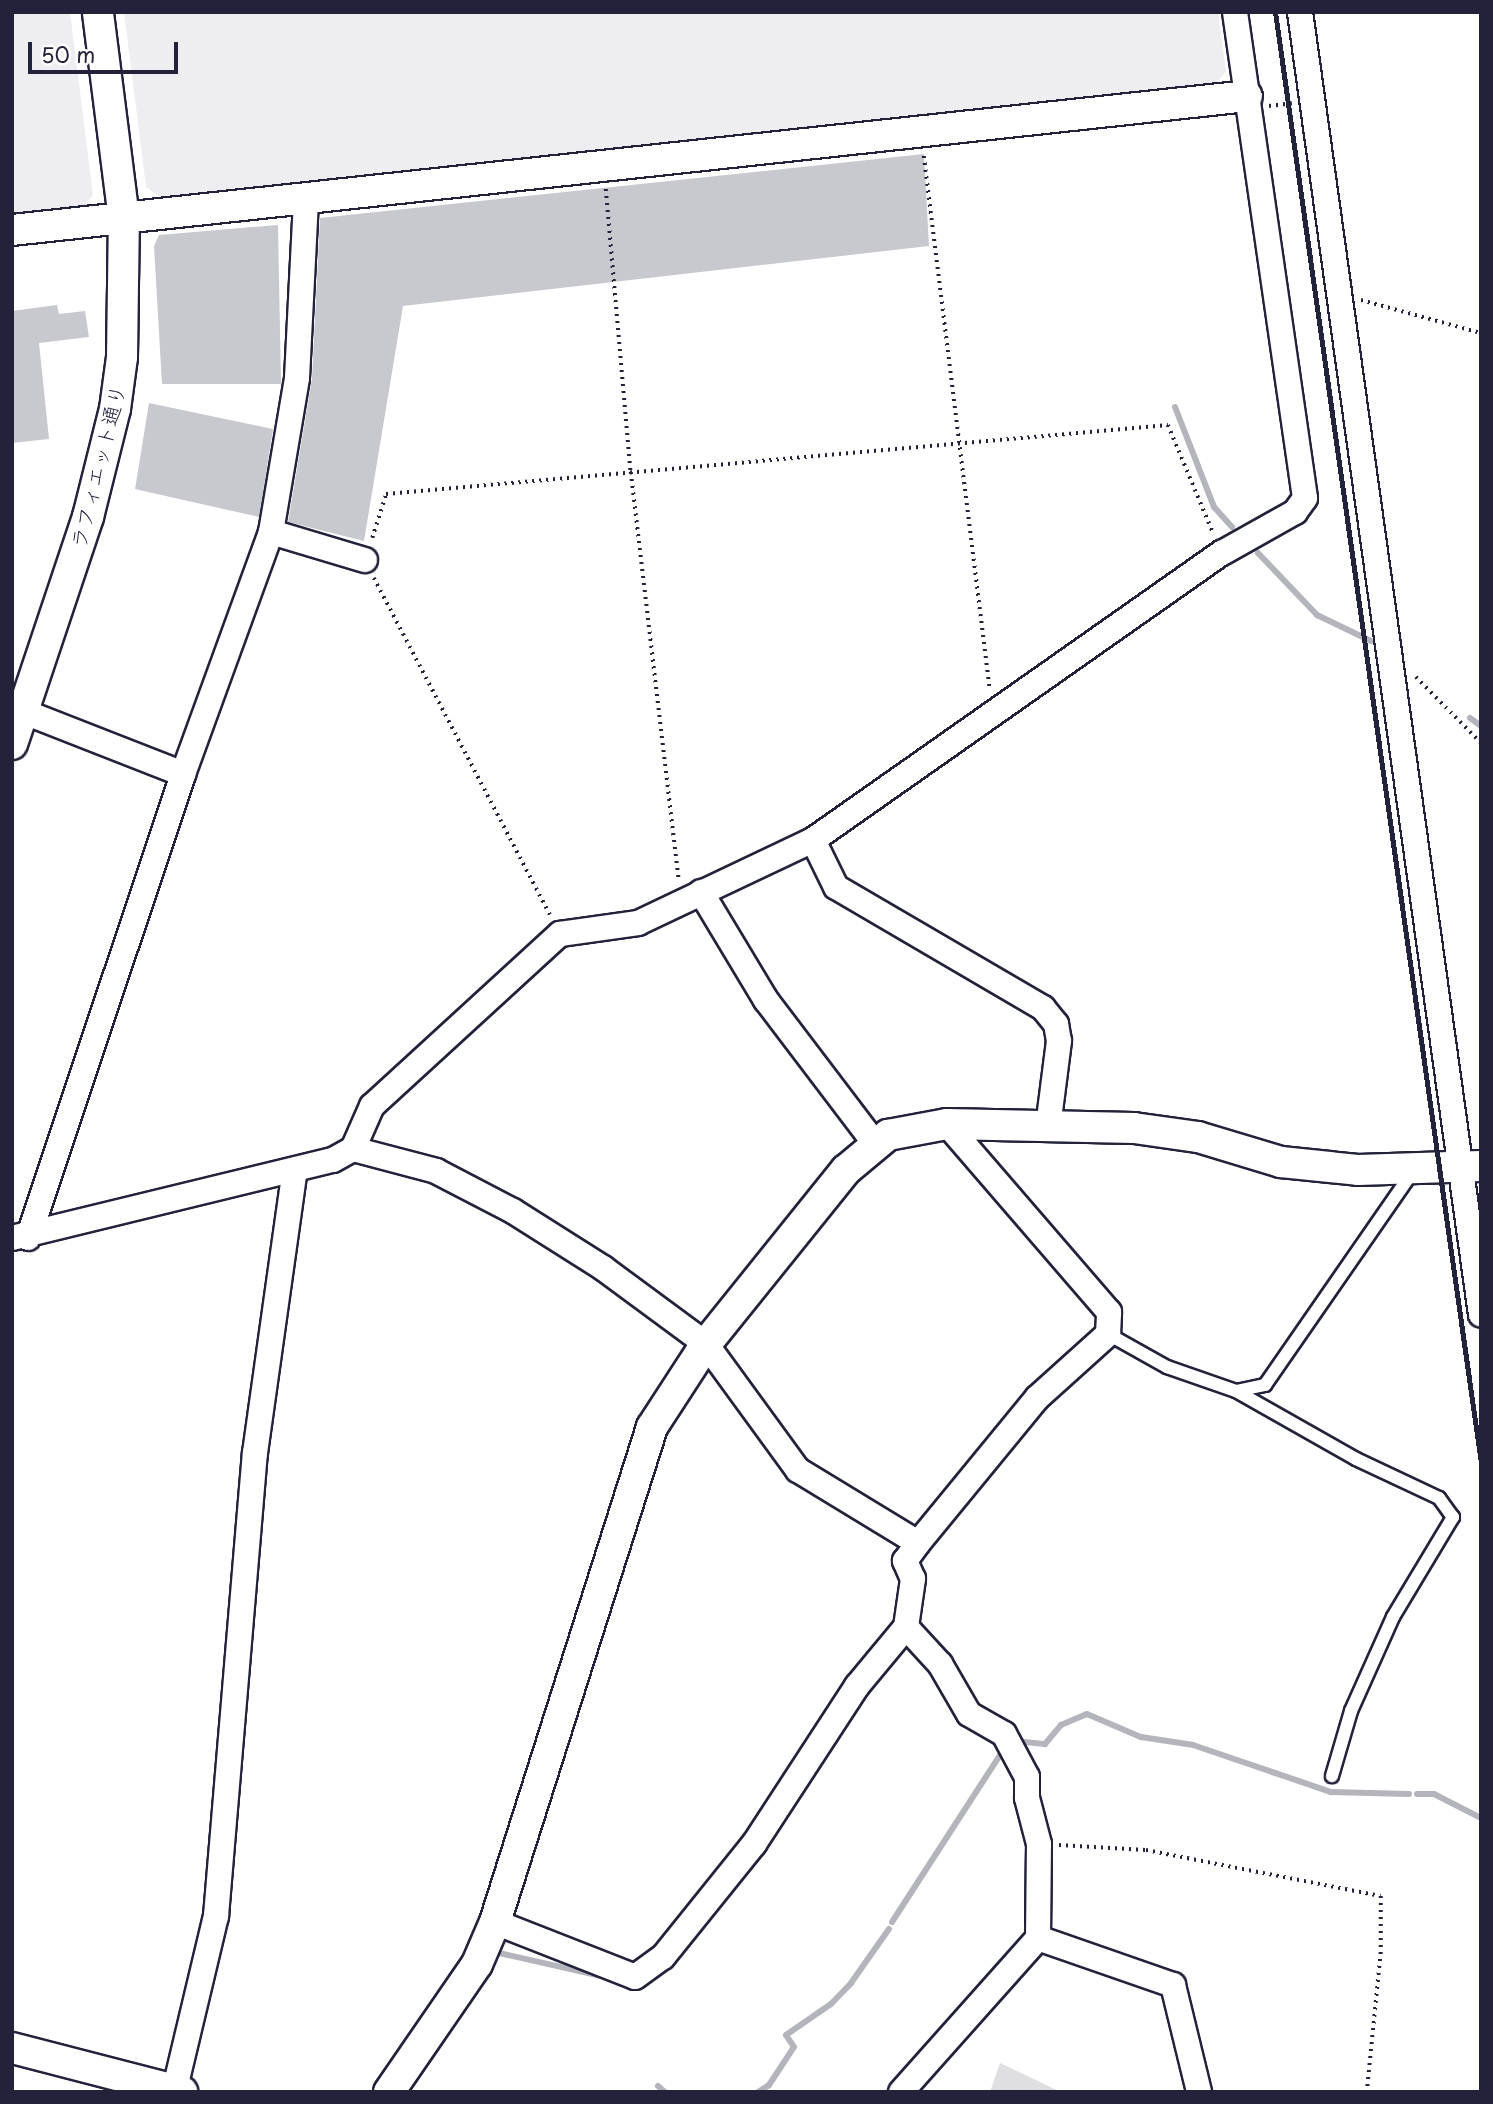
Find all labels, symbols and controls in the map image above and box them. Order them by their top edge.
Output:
scale bar [32,28,182,72]
text: 50 m [41,38,95,70]
street label: ラフィエット通り [64,381,130,551]

